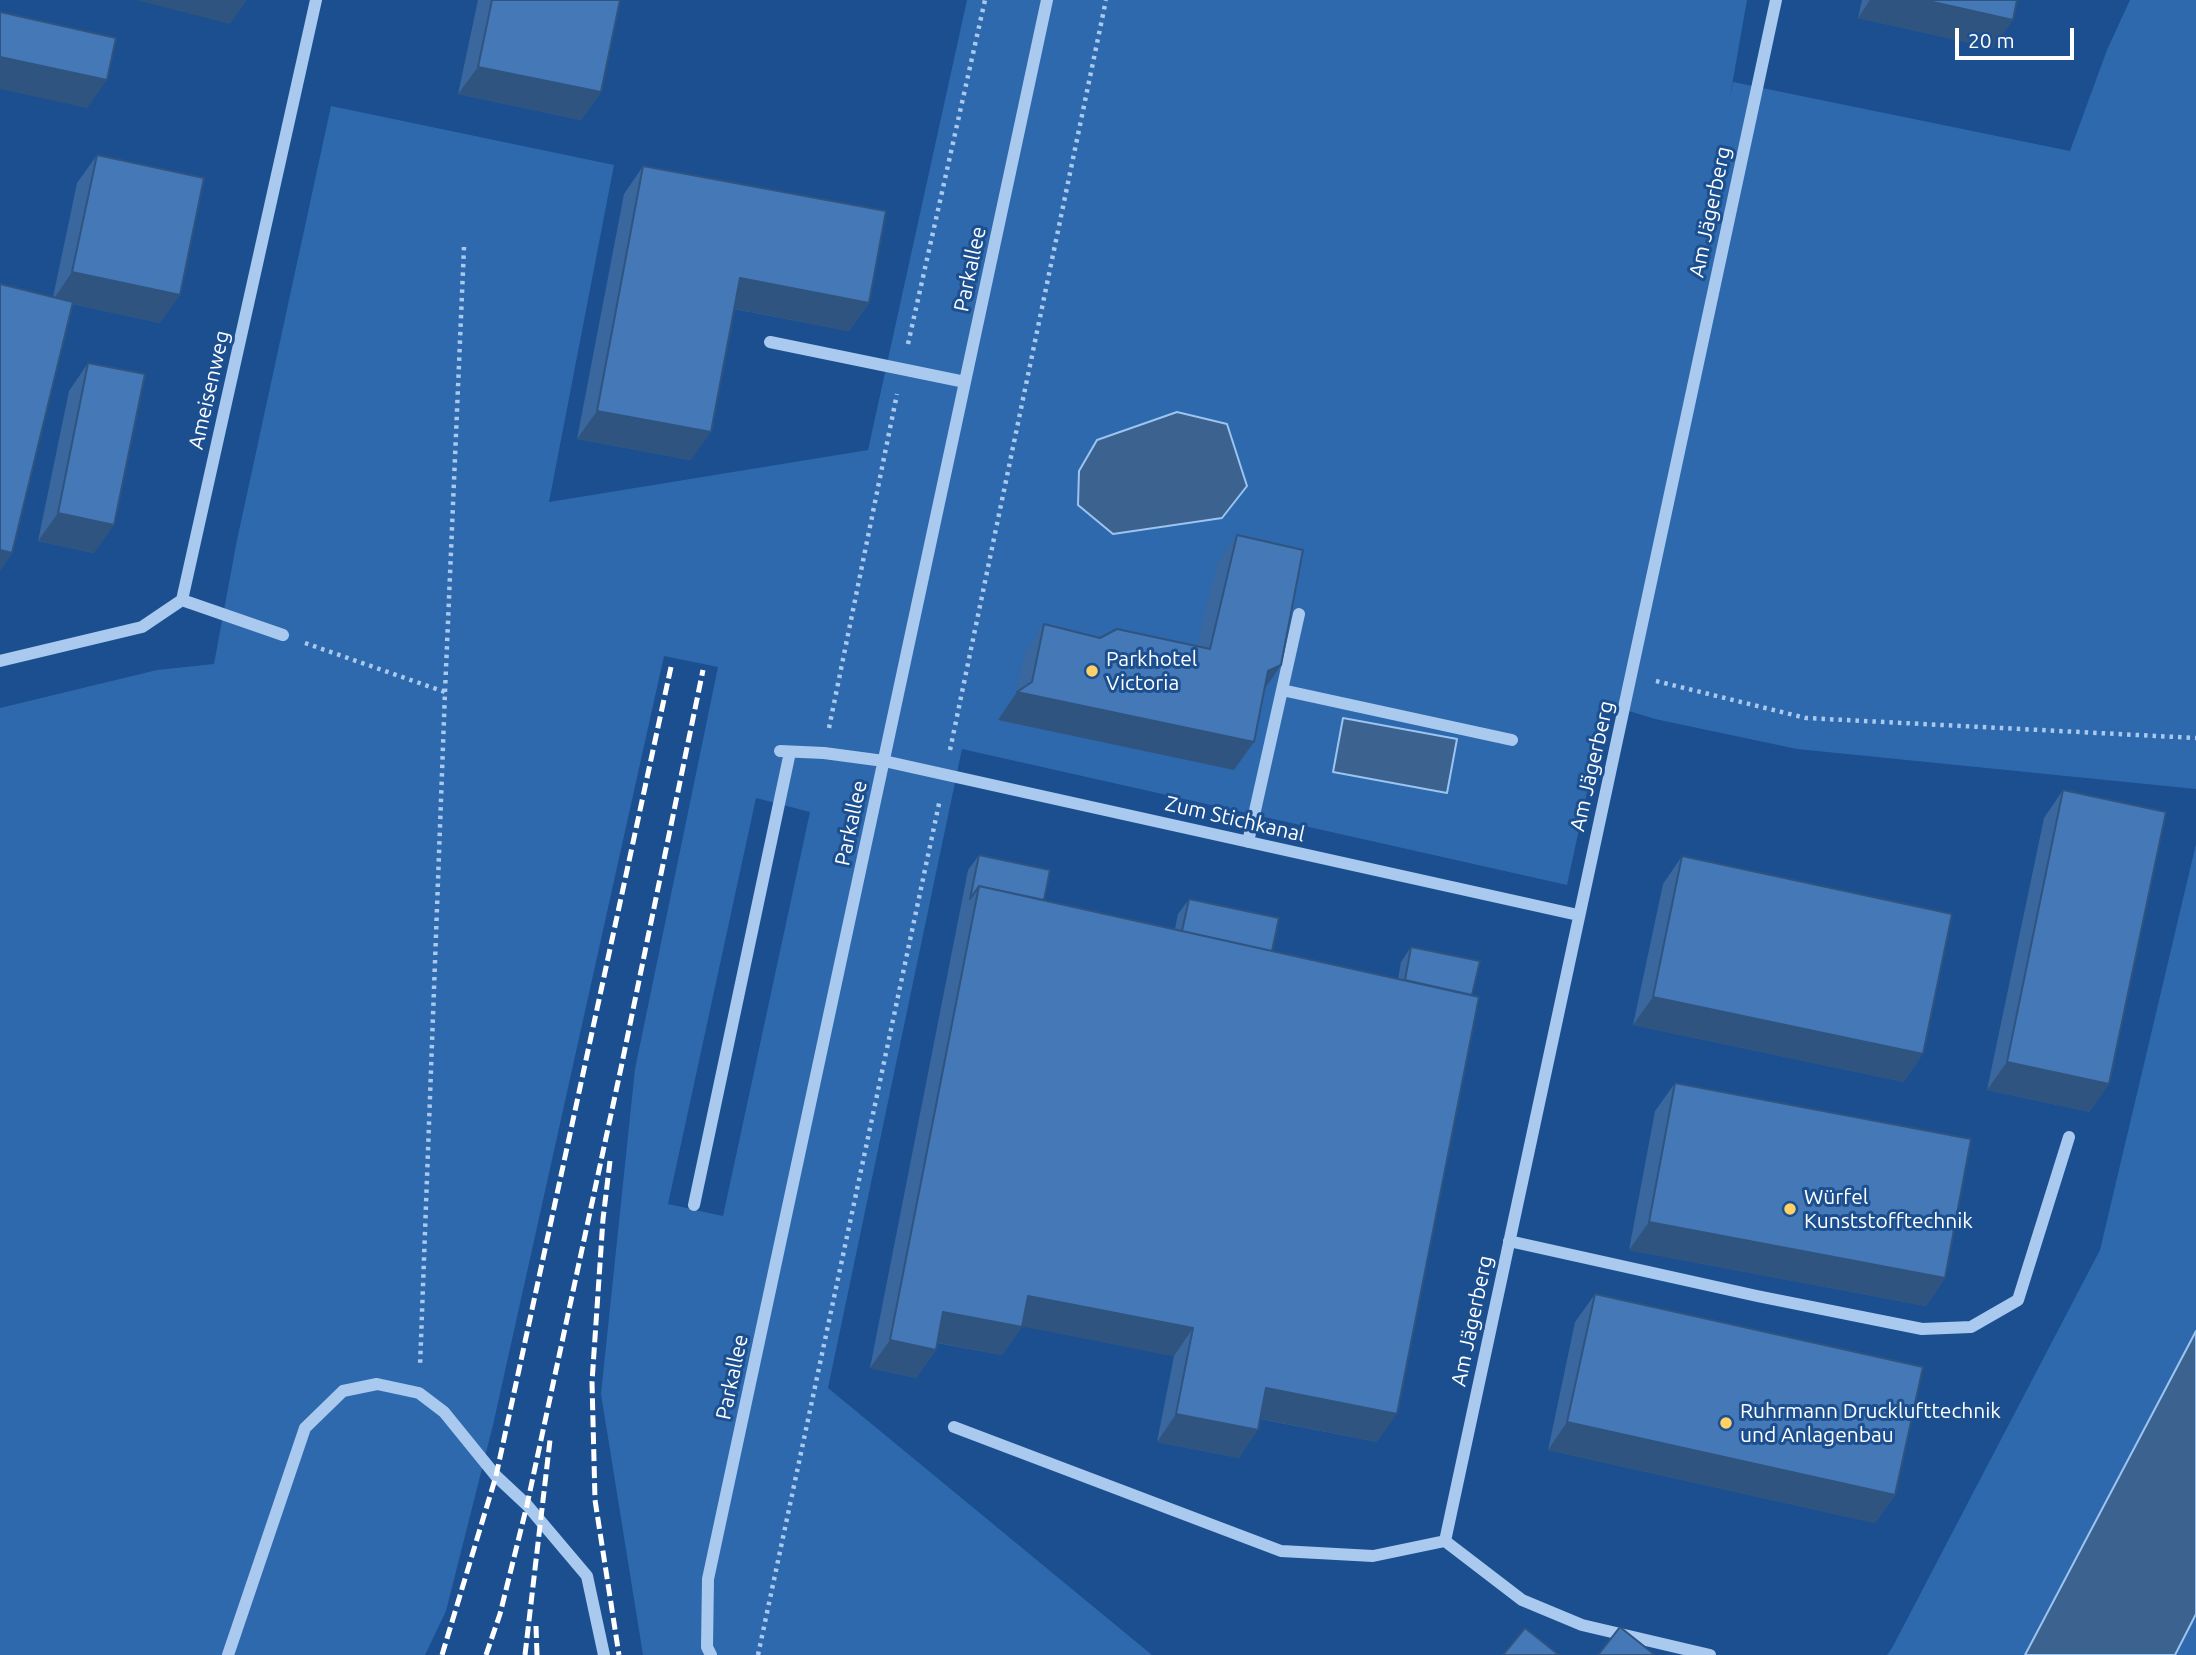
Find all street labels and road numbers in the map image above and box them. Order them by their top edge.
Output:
street label: Am Jägerberg [1684,144,1736,280]
street label: Parkallee [949,224,991,314]
street label: Ameisenweg [183,328,235,452]
street label: Am Jägerberg [1565,698,1619,834]
street label: Parkallee [830,778,872,868]
street label: Zum Stichkanal [1163,791,1307,847]
street label: Am Jägerberg [1446,1253,1498,1389]
street label: Parkallee [711,1332,753,1422]

